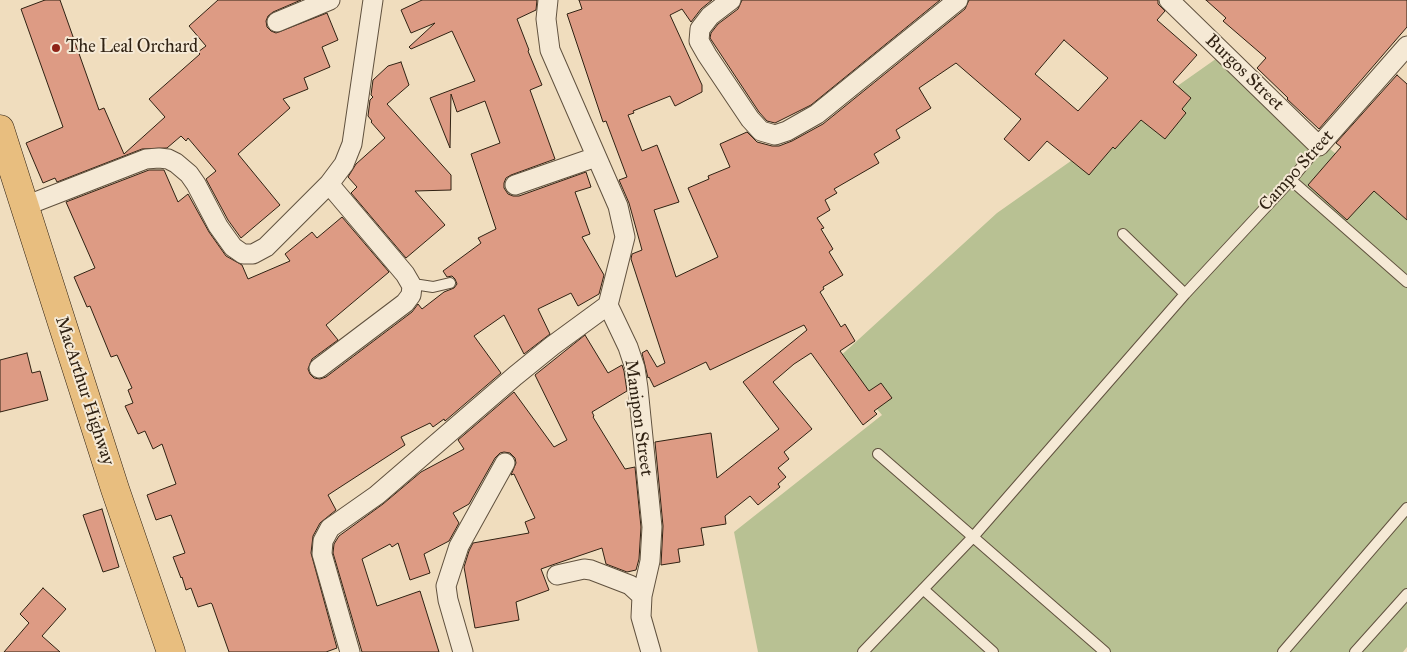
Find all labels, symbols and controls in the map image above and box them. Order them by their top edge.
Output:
street label: Burgos Street [1200,30,1288,116]
place label: The Leal Orchard [66,37,198,59]
marker: The Leal Orchard [50,42,62,54]
street label: Campo Street [1255,126,1339,216]
street label: MacArthur Highway [50,314,118,468]
street label: Manipon Street [619,358,657,478]

